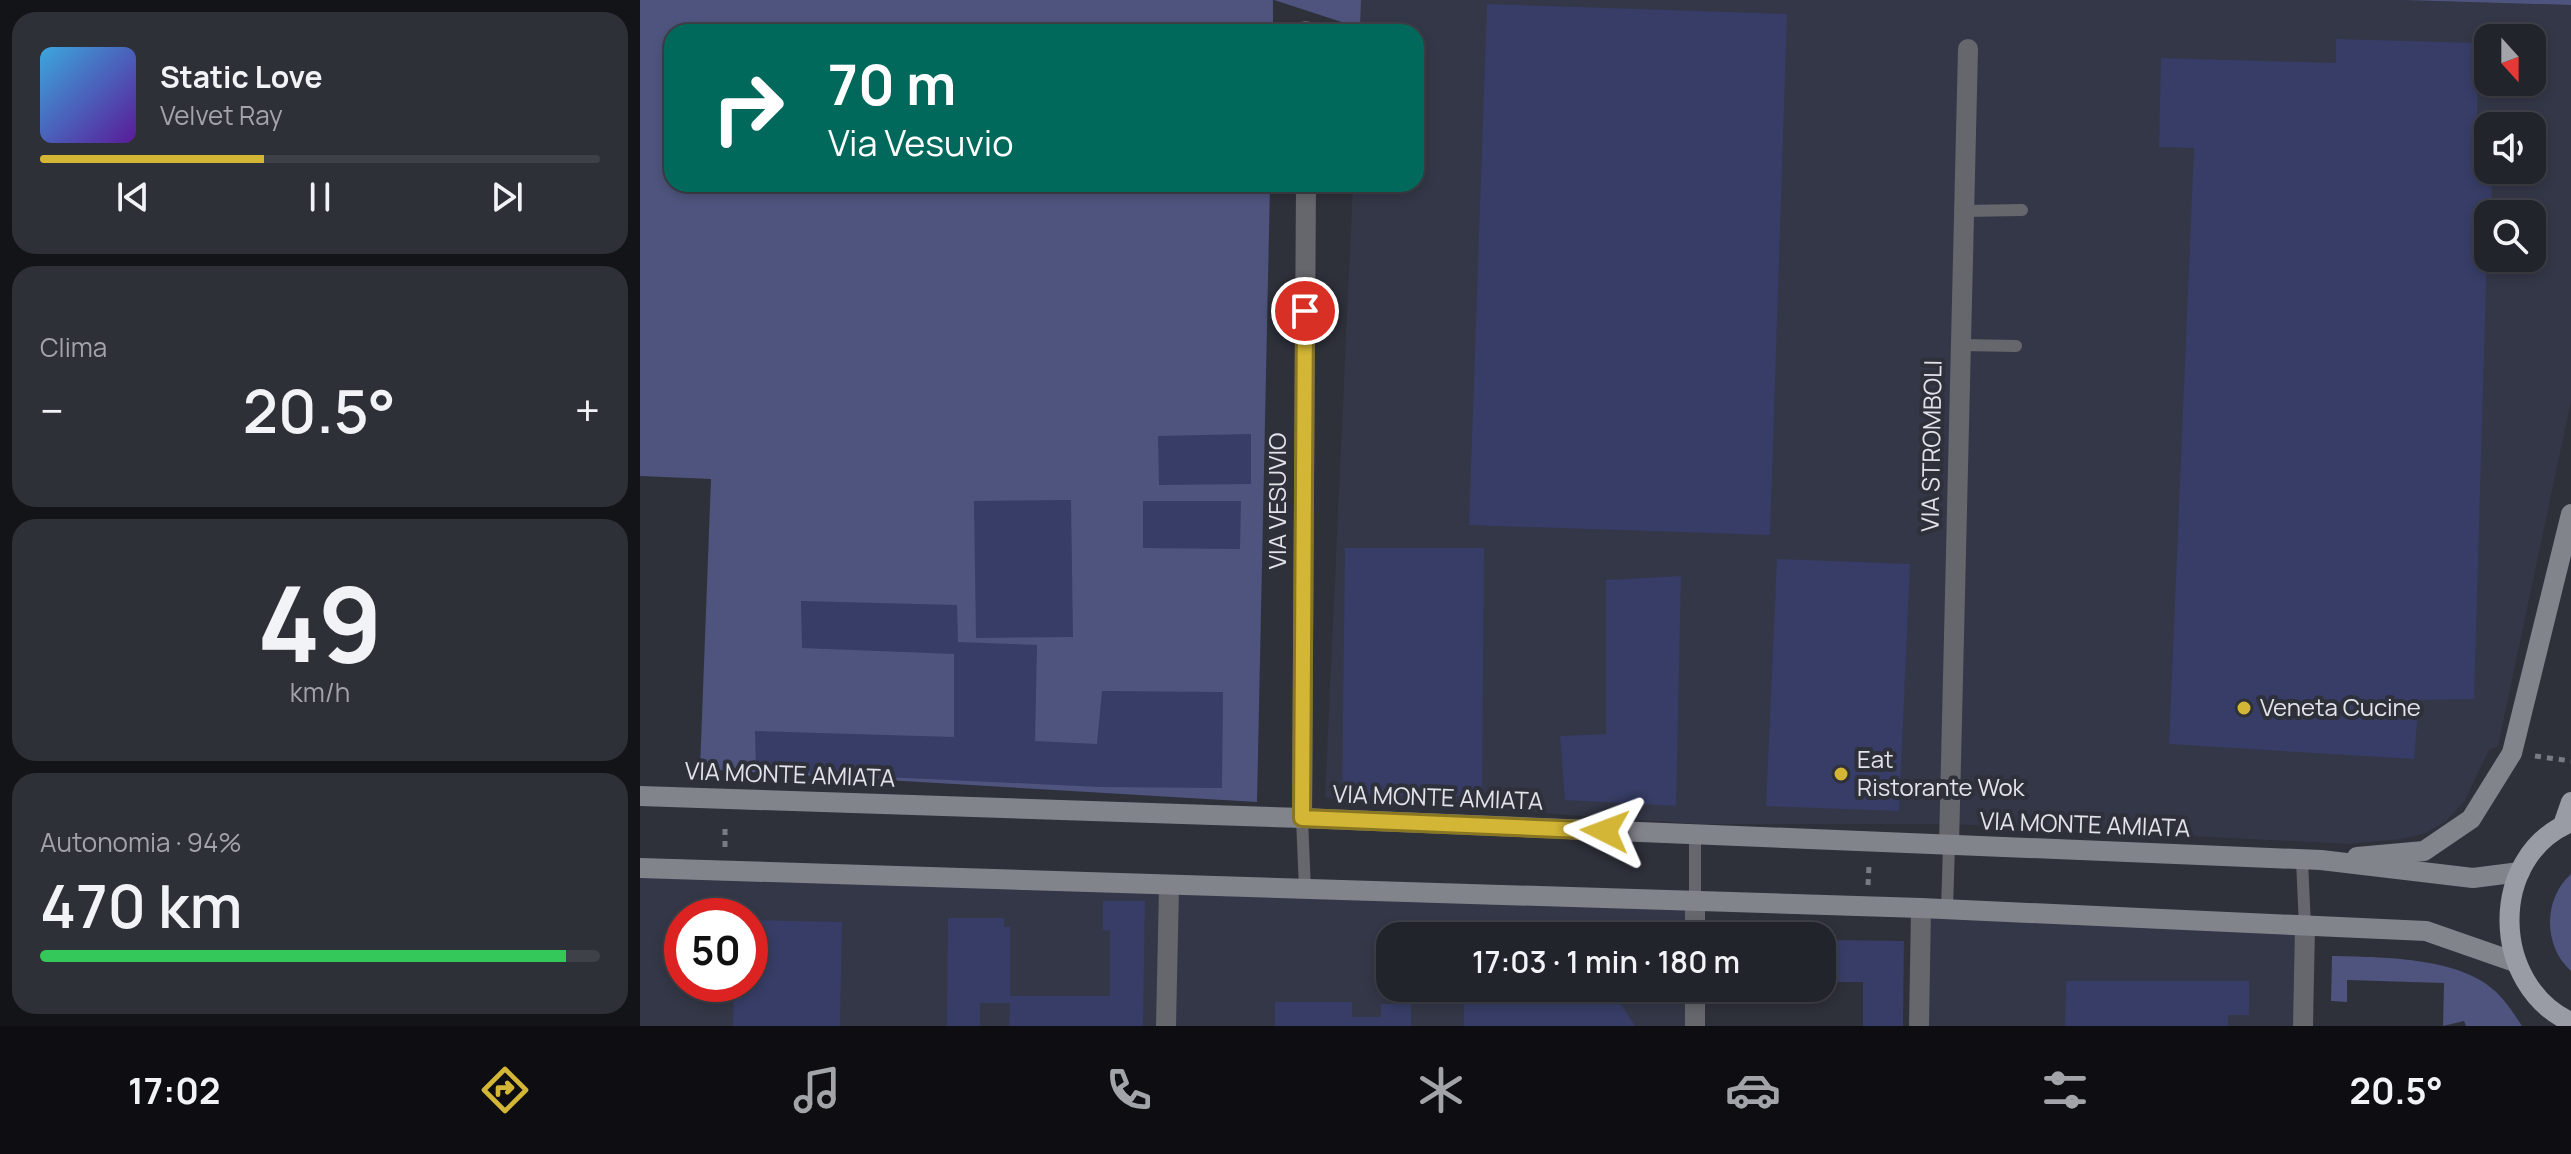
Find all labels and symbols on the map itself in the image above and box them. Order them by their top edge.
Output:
north arrow [2474,24,2546,96]
pin [1271,277,1339,345]
street label: VIA STROMBOLI [1913,360,1948,532]
street label: VIA VESUVIO [1260,433,1293,569]
place label: Veneta Cucine [2260,690,2421,723]
marker: Veneta Cucine [2235,699,2253,717]
place label: Eat Ristorante Wok [1857,742,2026,803]
street label: VIA MONTE AMIATA [684,753,896,794]
marker: Eat Ristorante Wok [1832,765,1850,783]
street label: VIA MONTE AMIATA [1332,776,1544,817]
position arrow [1563,789,1647,873]
street label: VIA MONTE AMIATA [1979,803,2191,844]
speed limit sign: 50 [664,898,768,1002]

